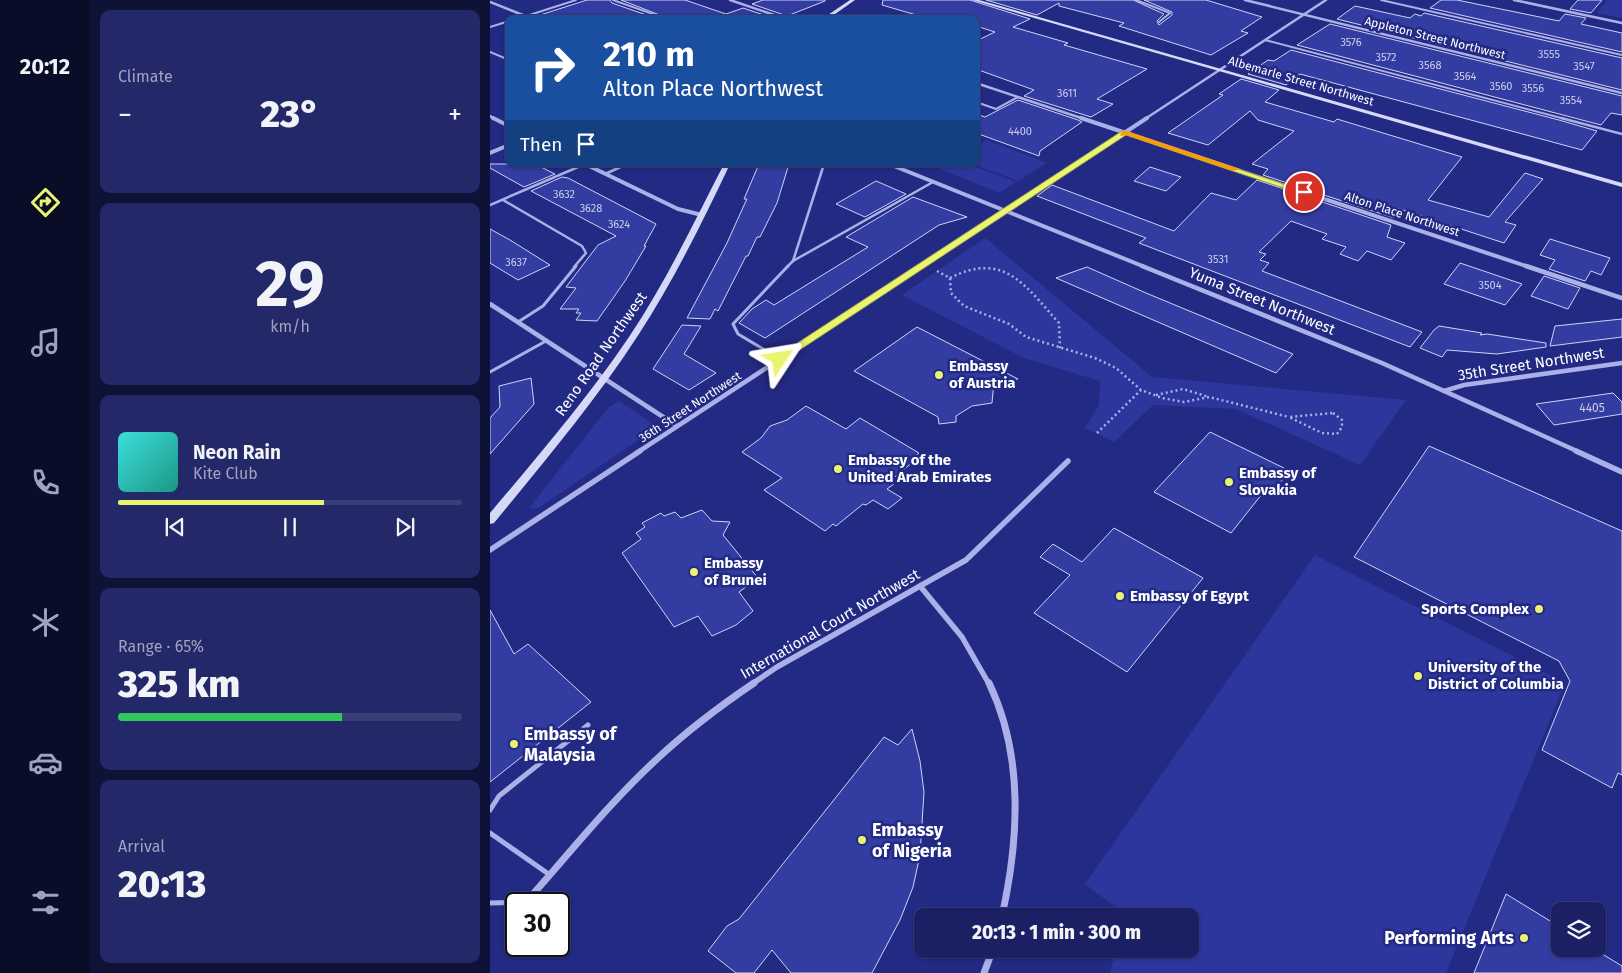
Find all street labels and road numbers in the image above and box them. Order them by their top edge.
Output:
street label: Appleton Street Northwest [1363,14,1507,62]
street label: Albemarle Street Northwest [1227,54,1376,109]
street label: Alton Place Northwest [1343,189,1462,239]
street label: Yuma Street Northwest [1186,263,1338,339]
street label: Reno Road Northwest [551,288,651,420]
street label: 35th Street Northwest [1456,343,1606,384]
street label: 36th Street Northwest [636,368,744,445]
street label: International Court Northwest [737,565,923,683]

